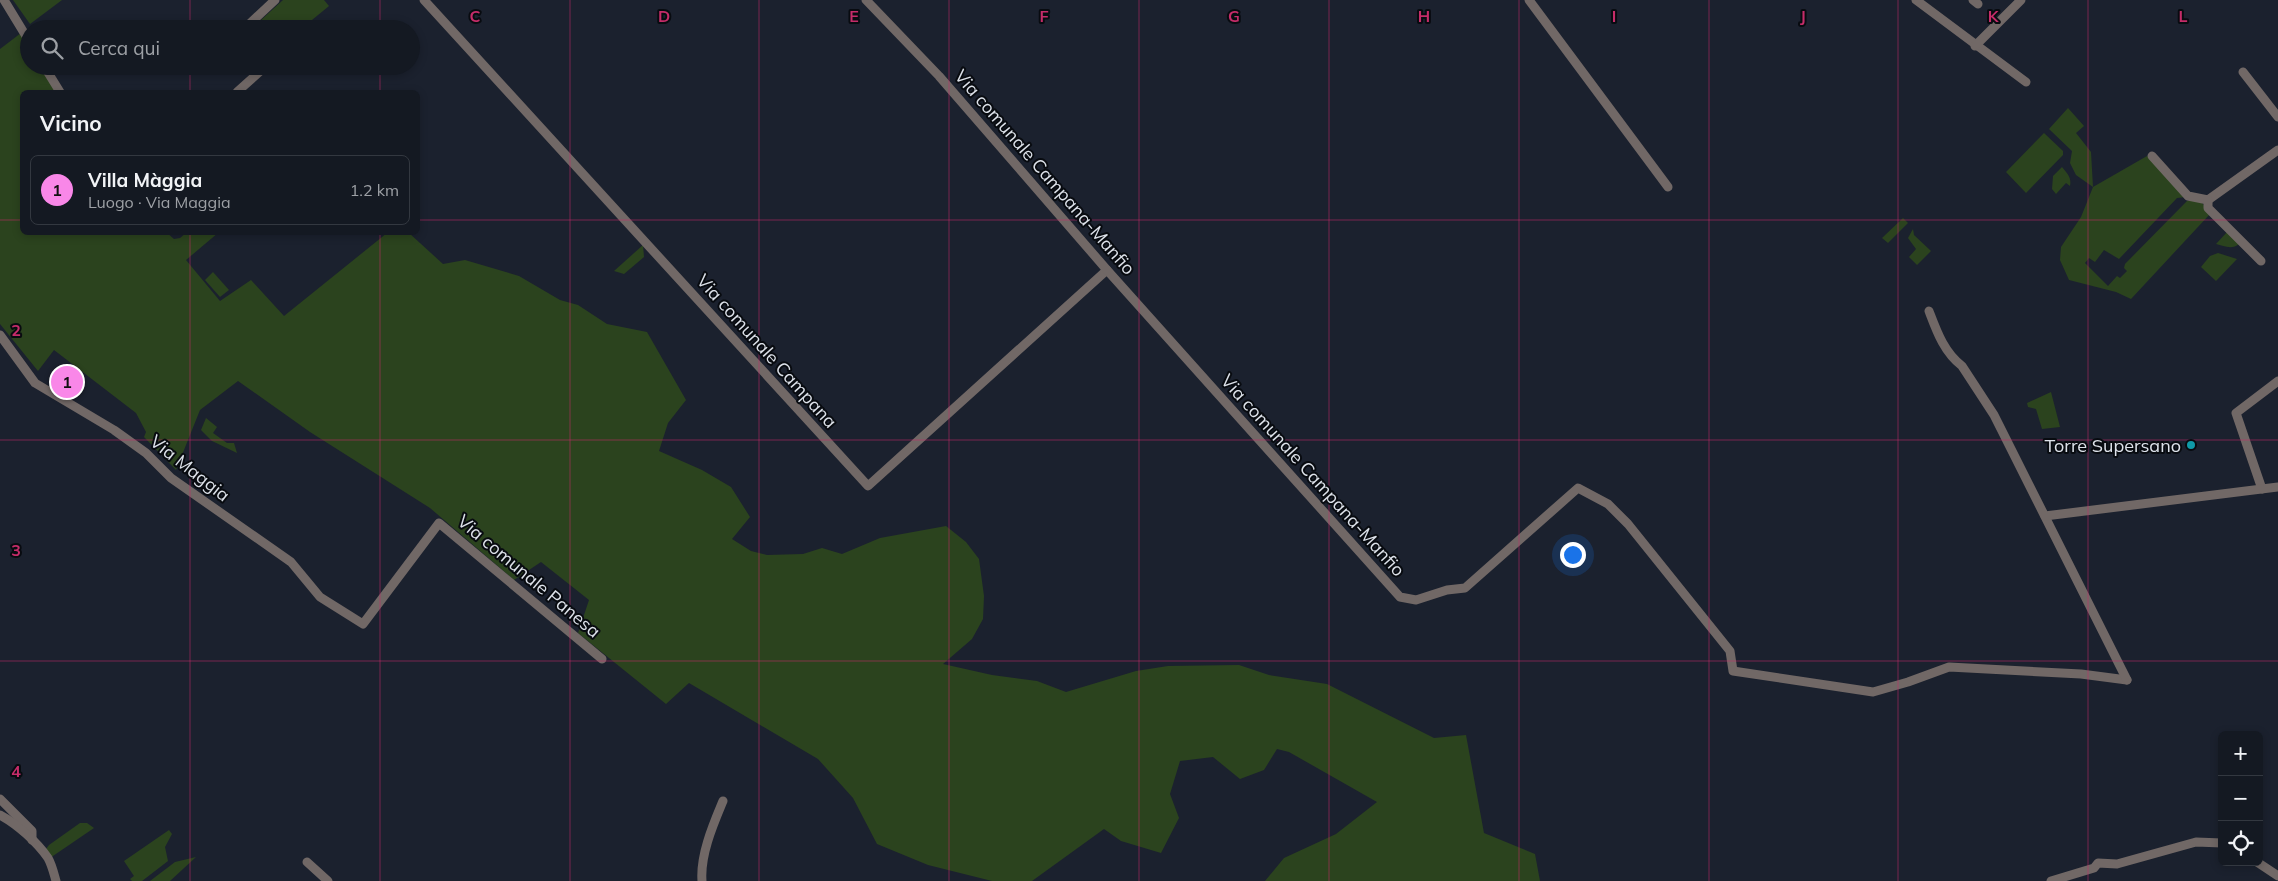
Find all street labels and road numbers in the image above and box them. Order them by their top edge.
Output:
street label: Via comunale Campana-Manfio [950,65,1140,279]
street label: Via comunale Campana [692,269,842,433]
street label: Via comunale Campana-Manfio [1216,369,1410,581]
street label: Via Maggia [145,430,235,506]
street label: Via comunale Panesa [453,509,605,643]

